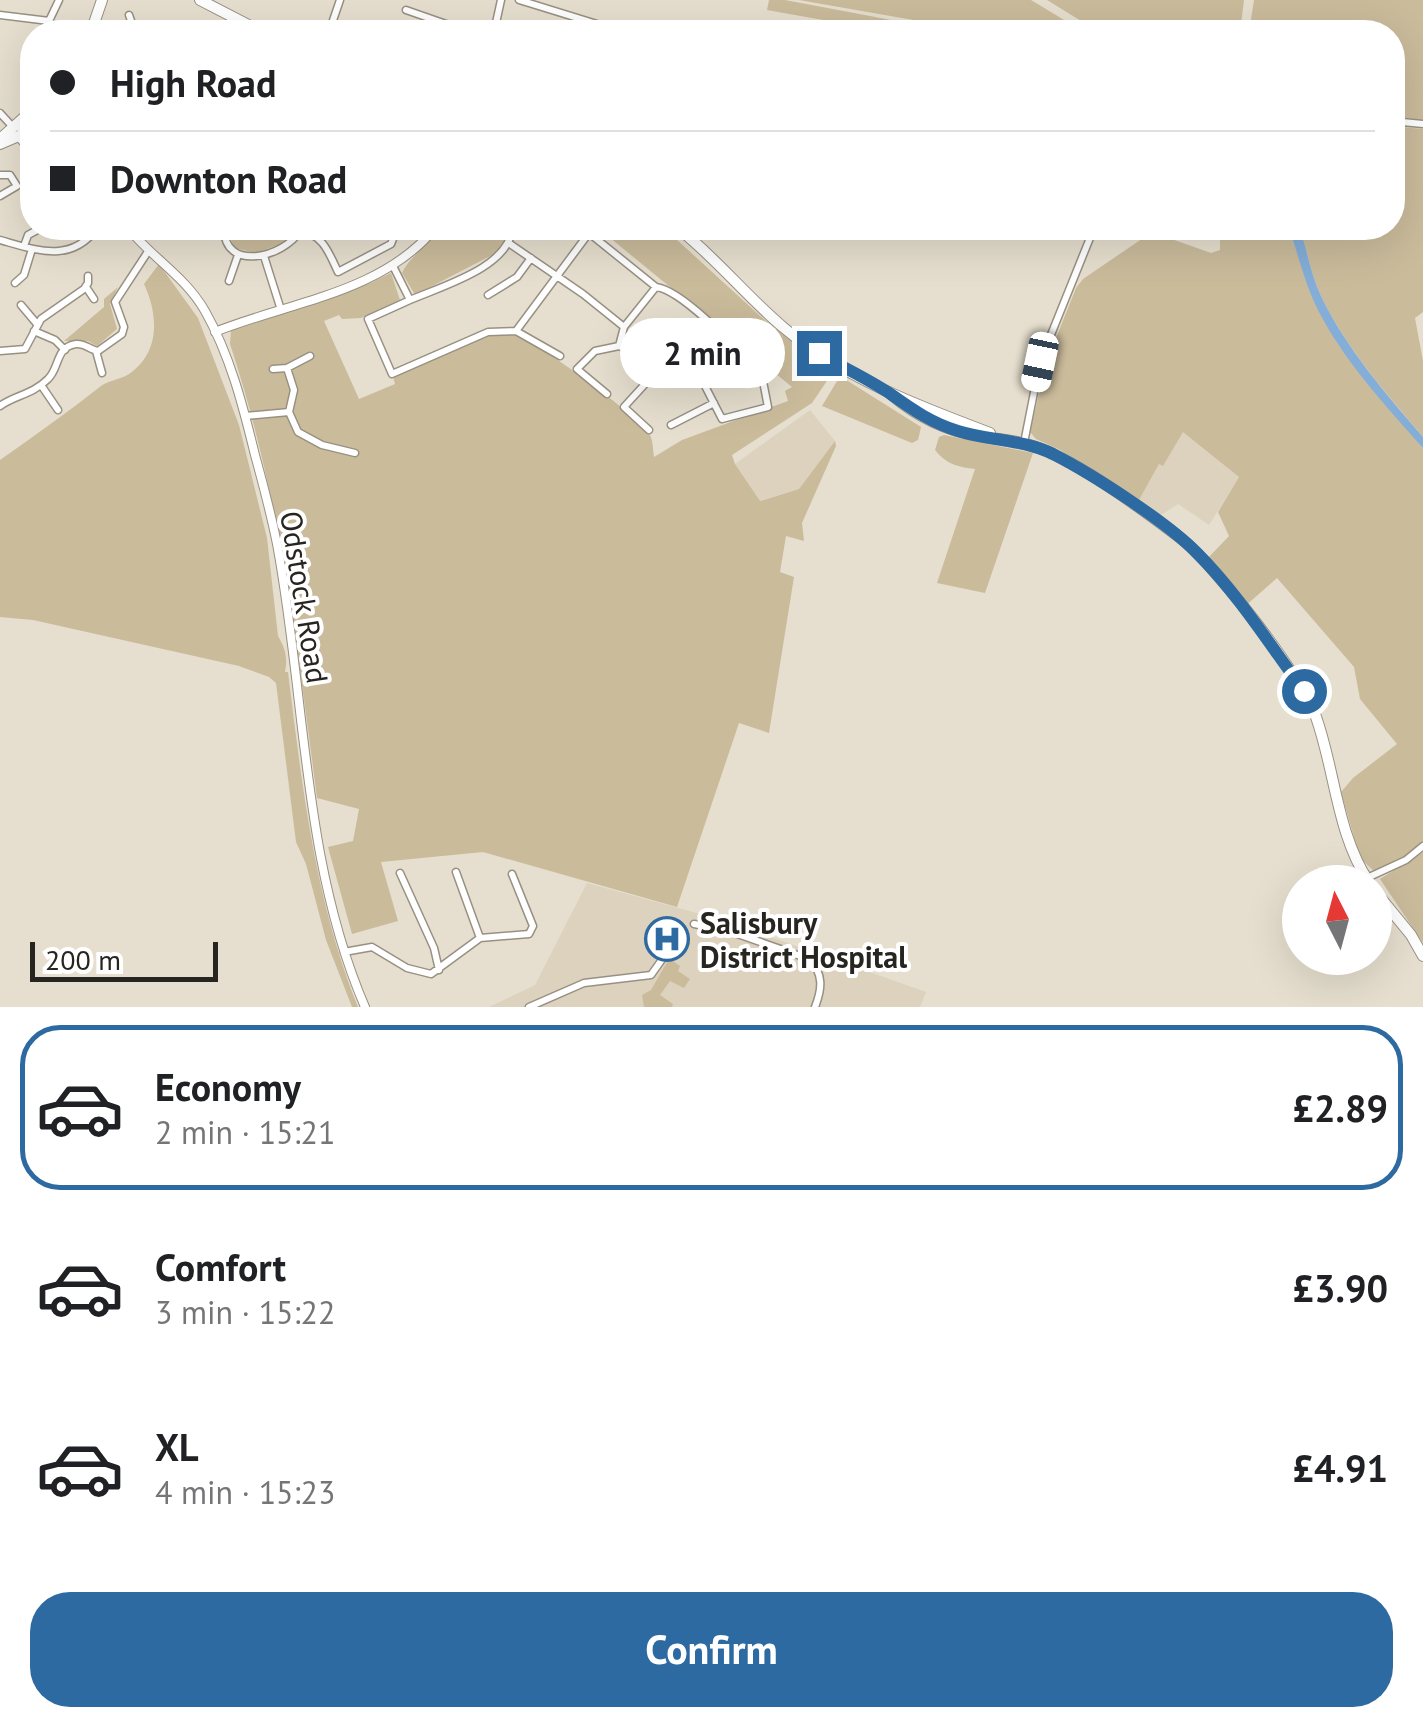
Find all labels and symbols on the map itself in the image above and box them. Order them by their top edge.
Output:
callout: 2 min [619,318,784,388]
car [1019,330,1061,394]
route end [797,331,842,376]
street label: Odstock Road [272,508,338,686]
route start [1282,669,1327,714]
north arrow [1282,865,1392,975]
place label: Salisbury District Hospital [700,903,907,976]
hospital icon: Salisbury District Hospital [644,916,690,962]
scale bar [30,937,218,981]

